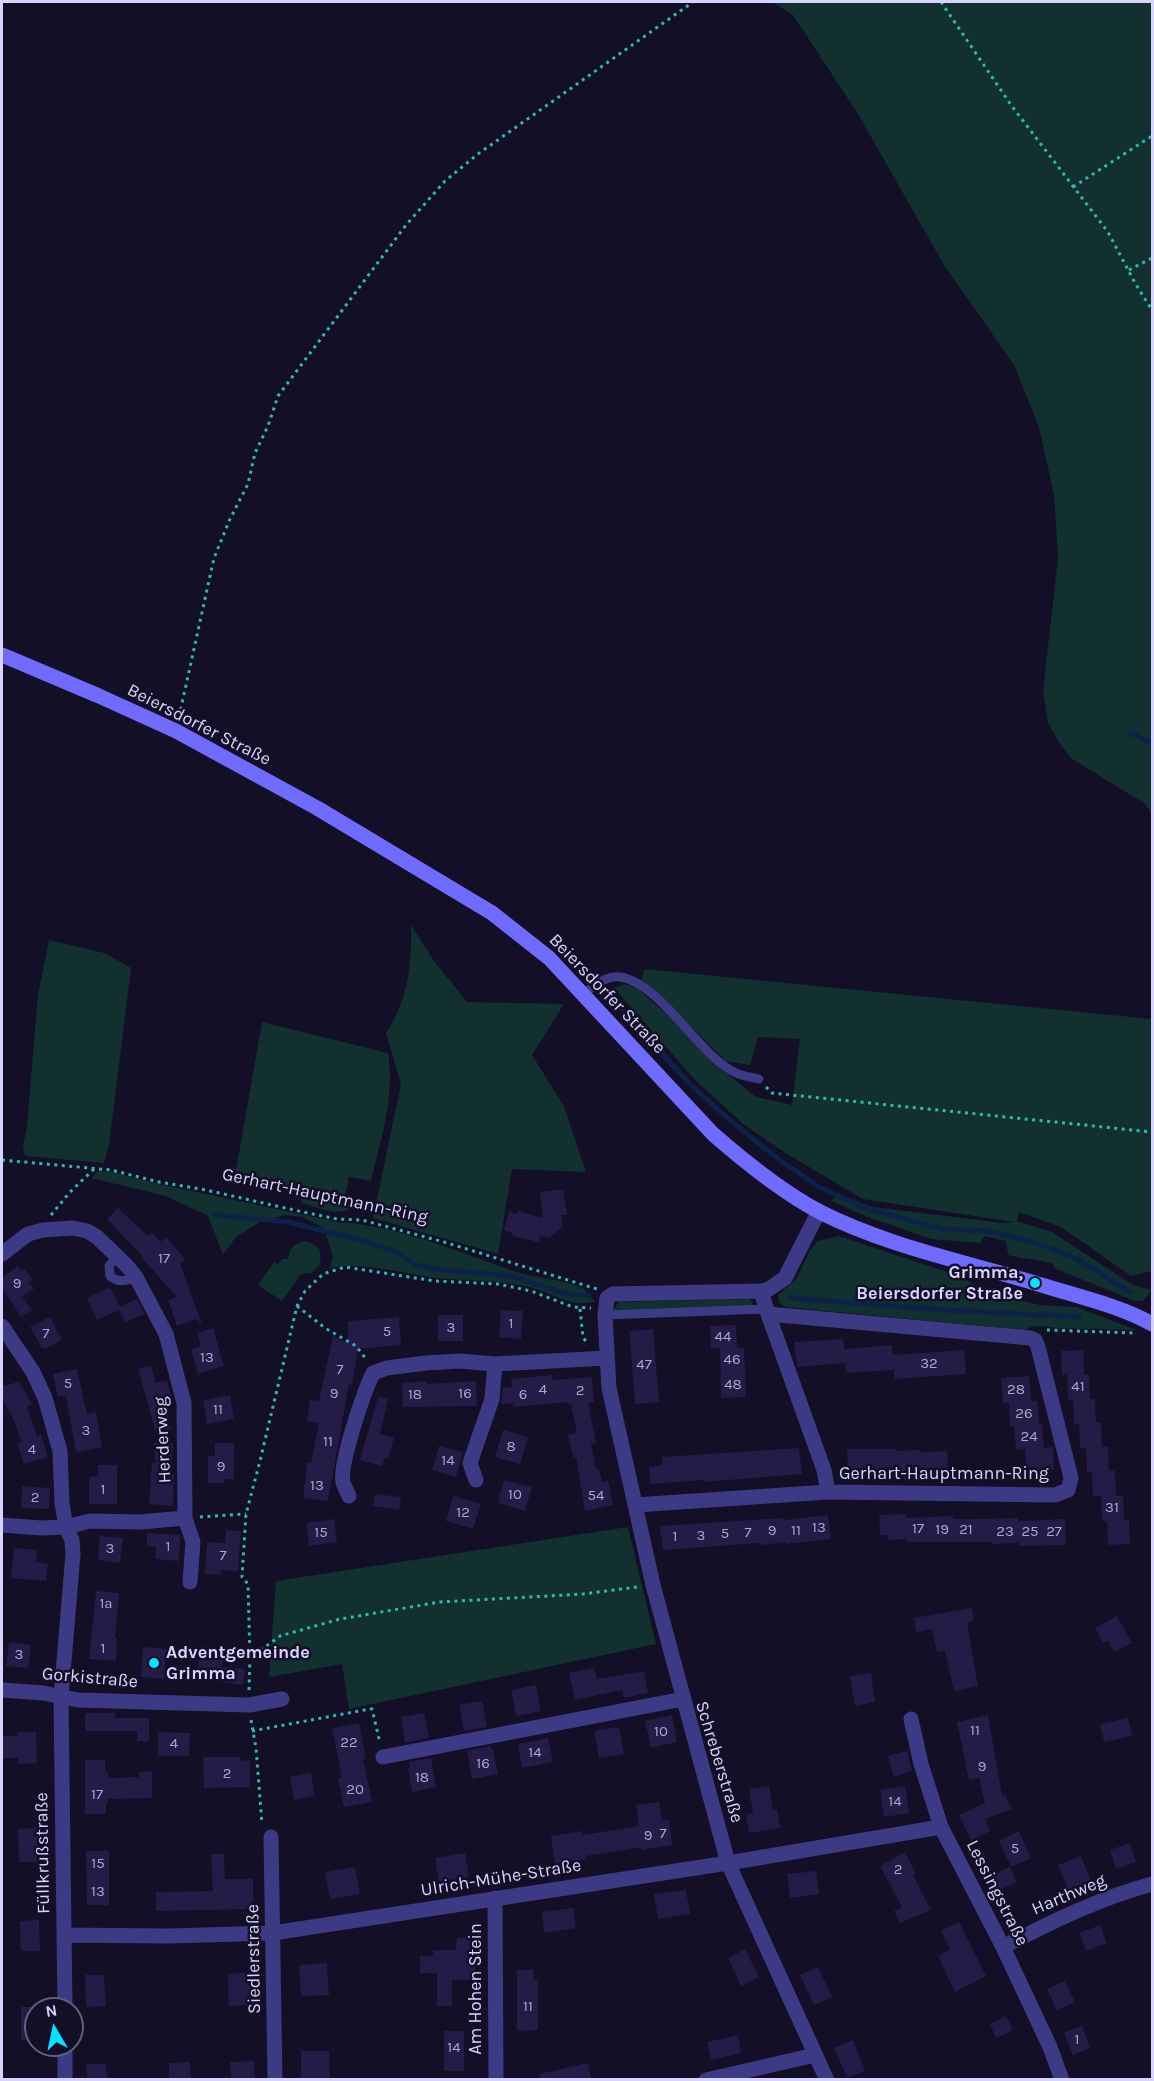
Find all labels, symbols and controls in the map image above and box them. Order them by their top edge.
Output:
street label: Beiersdorfer Straße [123,679,275,771]
street label: Beiersdorfer Straße [544,929,670,1059]
street label: Gerhart-Hauptmann-Ring [220,1164,430,1228]
house number: 17 [158,1250,170,1268]
place label: Grimma, Beiersdorfer Straße [856,1262,1023,1304]
house number: 9 [13,1275,21,1293]
marker: Grimma, Beiersdorfer Straße [1028,1276,1042,1290]
house number: 1 [509,1315,513,1333]
house number: 3 [447,1319,455,1337]
house number: 5 [383,1323,391,1341]
house number: 7 [42,1325,50,1343]
house number: 44 [715,1328,731,1346]
house number: 13 [200,1349,214,1367]
house number: 46 [724,1351,740,1369]
house number: 32 [920,1355,938,1373]
house number: 47 [636,1356,652,1374]
house number: 7 [336,1361,344,1379]
house number: 5 [64,1375,72,1393]
house number: 48 [724,1376,742,1394]
house number: 41 [1071,1378,1085,1396]
house number: 4 [539,1381,547,1399]
house number: 28 [1007,1381,1025,1399]
house number: 2 [576,1382,584,1400]
house number: 9 [330,1385,338,1403]
house number: 16 [458,1385,472,1403]
house number: 18 [408,1386,422,1404]
house number: 6 [519,1386,527,1404]
street label: Herderweg [150,1396,176,1484]
house number: 11 [213,1401,223,1419]
house number: 26 [1015,1405,1033,1423]
house number: 3 [82,1422,90,1440]
house number: 24 [1020,1428,1038,1446]
house number: 11 [323,1433,333,1451]
house number: 8 [506,1438,516,1456]
house number: 4 [28,1441,36,1459]
house number: 14 [441,1452,455,1470]
house number: 9 [217,1458,225,1476]
street label: Gerhart-Hauptmann-Ring [839,1463,1049,1485]
house number: 13 [310,1477,324,1495]
house number: 1 [101,1481,105,1499]
house number: 10 [508,1486,522,1504]
house number: 54 [588,1487,604,1505]
house number: 2 [31,1489,39,1507]
house number: 31 [1105,1499,1119,1517]
house number: 12 [456,1504,470,1522]
house number: 13 [812,1519,826,1537]
house number: 17 [912,1520,924,1538]
house number: 19 [935,1521,949,1539]
house number: 21 [959,1521,973,1539]
house number: 9 [768,1522,776,1540]
house number: 11 [791,1522,801,1540]
house number: 23 [996,1523,1014,1541]
house number: 25 [1021,1523,1039,1541]
house number: 27 [1046,1523,1062,1541]
house number: 15 [314,1524,328,1542]
house number: 7 [744,1524,752,1542]
house number: 5 [721,1525,729,1543]
house number: 3 [697,1527,705,1545]
house number: 1 [673,1528,677,1546]
house number: 1 [166,1538,170,1556]
house number: 3 [106,1540,114,1558]
house number: 7 [219,1547,227,1565]
house number: 1a [99,1595,113,1613]
house number: 1 [101,1640,105,1658]
place label: Adventgemeinde Grimma [166,1642,310,1684]
house number: 3 [15,1646,23,1664]
marker: Adventgemeinde Grimma [147,1656,161,1670]
street label: Gorkistraße [41,1663,139,1693]
street label: Schreberstraße [690,1699,748,1825]
house number: 11 [970,1722,980,1740]
house number: 10 [654,1723,668,1741]
house number: 22 [340,1734,358,1752]
house number: 4 [170,1735,178,1753]
house number: 14 [528,1744,542,1762]
house number: 16 [476,1755,490,1773]
house number: 9 [978,1758,986,1776]
house number: 2 [223,1765,231,1783]
house number: 18 [415,1769,429,1787]
house number: 20 [346,1781,364,1799]
house number: 17 [91,1786,103,1804]
street label: Füllkrußstraße [31,1792,55,1914]
house number: 14 [888,1793,902,1811]
house number: 7 [659,1825,667,1843]
house number: 9 [644,1827,652,1845]
street label: Lessingstraße [961,1836,1033,1950]
house number: 5 [1011,1840,1019,1858]
house number: 15 [91,1855,105,1873]
street label: Ulrich-Mühe-Straße [419,1855,583,1901]
house number: 2 [894,1861,902,1879]
street label: Harthweg [1029,1870,1109,1920]
house number: 13 [91,1883,105,1901]
street label: Siedlerstraße [242,1904,266,2014]
street label: Am Hohen Stein [465,1923,487,2055]
north arrow [24,1997,84,2057]
house number: 11 [523,1998,533,2016]
text: N [44,2000,59,2021]
house number: 1 [1075,2031,1079,2049]
house number: 14 [447,2039,461,2057]

